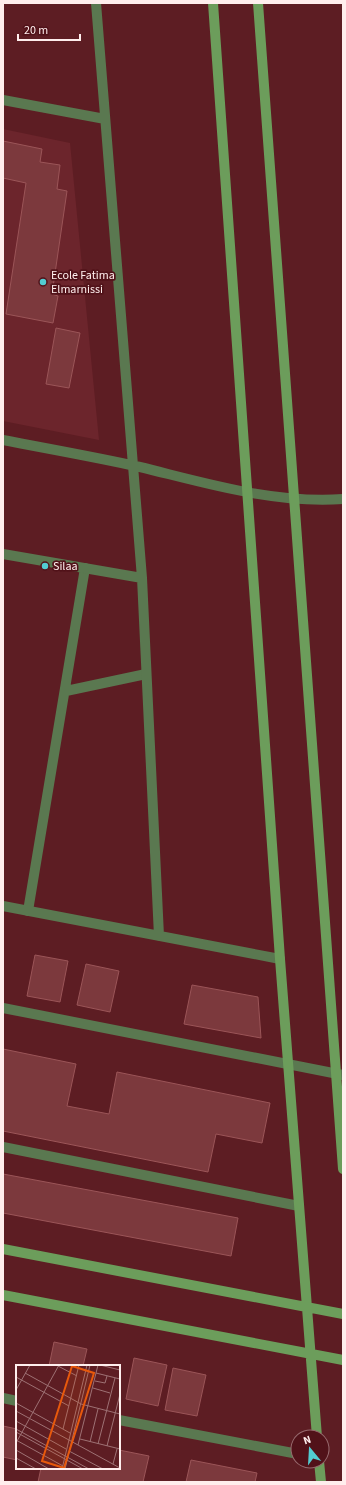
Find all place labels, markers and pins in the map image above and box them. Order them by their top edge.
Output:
place label: Ecole Fatima Elmarnissi [51,267,115,298]
marker: Ecole Fatima Elmarnissi [38,277,48,287]
place label: Silaa [53,558,78,575]
marker: Silaa [40,561,50,571]

